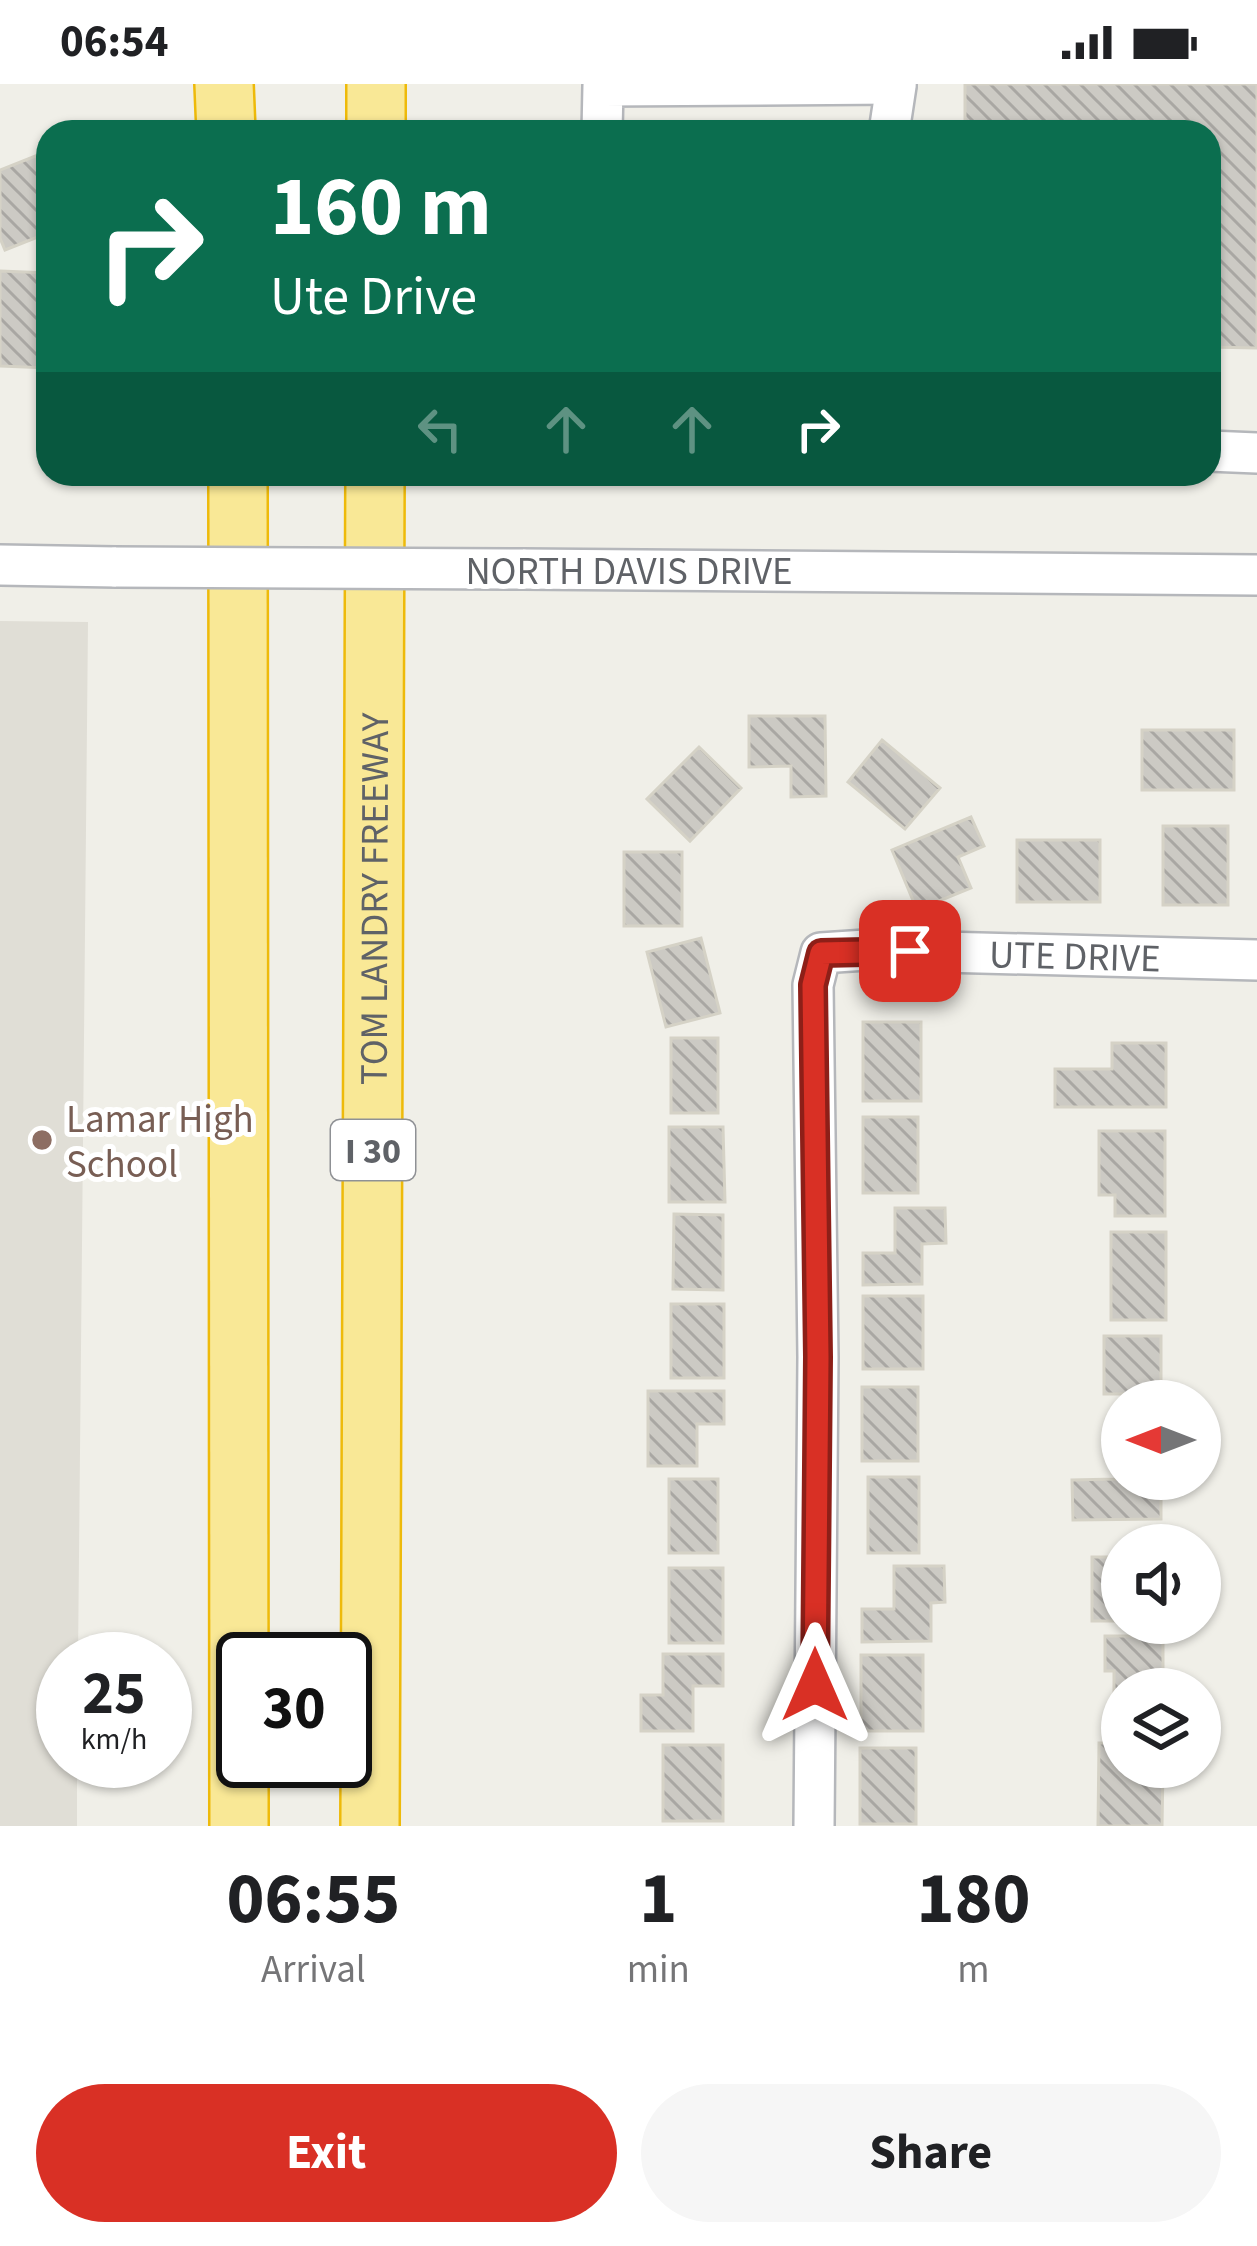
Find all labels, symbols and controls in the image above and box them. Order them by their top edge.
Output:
text: 06:54 [60,10,169,74]
text: 160 m [270,148,492,268]
icon: right [72,168,228,324]
text: Ute Drive [270,259,477,336]
icon: left [407,396,473,462]
icon: ahead [533,396,599,462]
icon: ahead [659,396,725,462]
icon: right [785,396,851,462]
street label: NORTH DAVIS DRIVE [465,544,793,600]
street label: TOM LANDRY FREEWAY [347,712,404,1085]
pin [859,900,961,1002]
icon: arrive [877,918,943,984]
street label: UTE DRIVE [988,927,1161,988]
place label: Lamar High School [66,1092,254,1193]
road number: I 30 [331,1120,415,1180]
marker: Lamar High School [29,1127,55,1153]
north arrow [1101,1380,1221,1500]
map controls [1101,1380,1221,1788]
button: sound [1101,1524,1221,1644]
position arrow [752,1622,878,1748]
speed limit sign: 30 [216,1632,372,1788]
text: 25 [82,1652,146,1737]
button: layers [1101,1668,1221,1788]
text: km/h [81,1718,147,1761]
text: 06:55 [227,1848,400,1951]
text: 1 [639,1848,677,1951]
text: 180 [916,1848,1031,1951]
text: Arrival [261,1942,366,1998]
text: min [627,1942,690,1998]
text: m [957,1942,990,1998]
button: Exit [36,2084,617,2222]
button: Share [641,2084,1221,2222]

